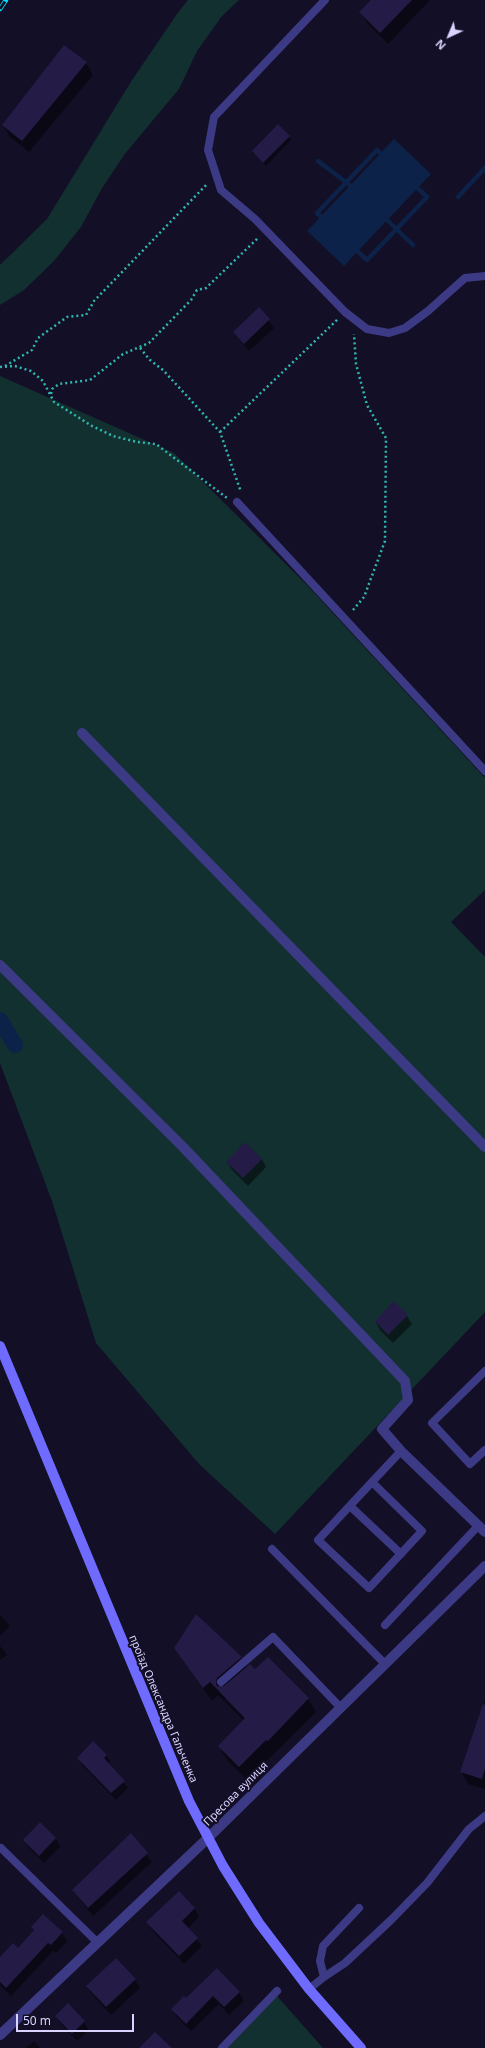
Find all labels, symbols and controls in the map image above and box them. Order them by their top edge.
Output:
north arrow [429,16,469,56]
text: N [432,36,449,54]
street label: проїзд Олександра Гальченка [126,1633,200,1785]
street label: Пресова вулиця [201,1759,271,1829]
scale bar [18,2006,136,2032]
text: 50 m [23,2012,51,2029]

